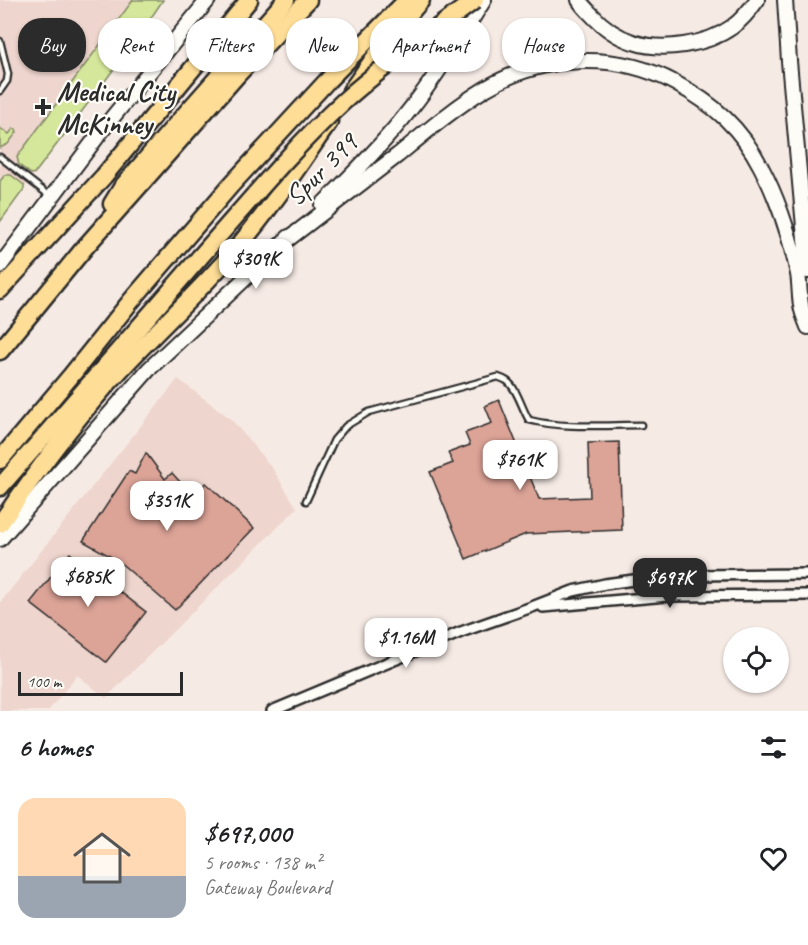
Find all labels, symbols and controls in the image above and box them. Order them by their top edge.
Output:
chip: Buy [18,18,86,72]
chip: Rent [98,18,174,72]
chip: Filters [186,18,274,72]
chip: New [286,18,358,72]
chip: Apartment [370,18,490,72]
chip: House [502,18,585,72]
place label: Medical City McKinney [57,74,177,141]
marker: Medical City McKinney [34,98,52,116]
street label: Spur 399 [277,123,367,213]
pin: $309K [214,239,298,290]
text: $309K [233,246,279,271]
pin: $761K [478,440,562,491]
text: $761K [497,447,543,472]
pin: $351K [125,481,209,532]
text: $351K [144,488,190,513]
pin: $685K [46,557,130,608]
pin: $697K [628,558,712,609]
text: $685K [65,564,111,589]
text: $697K [647,565,693,590]
pin: $1.16M [357,618,455,669]
text: $1.16M [379,625,433,650]
map controls [723,627,789,693]
button: locate [723,627,789,693]
scale bar [18,669,183,696]
text: 100 m [27,672,61,692]
text: 6 homes [18,731,92,764]
icon: filters [757,731,790,764]
text: $697,000 [204,817,291,850]
icon: home [66,822,138,894]
icon: heart [757,842,790,875]
text: 5 rooms · 138 m² [204,850,321,875]
text: Gateway Boulevard [204,875,331,900]

